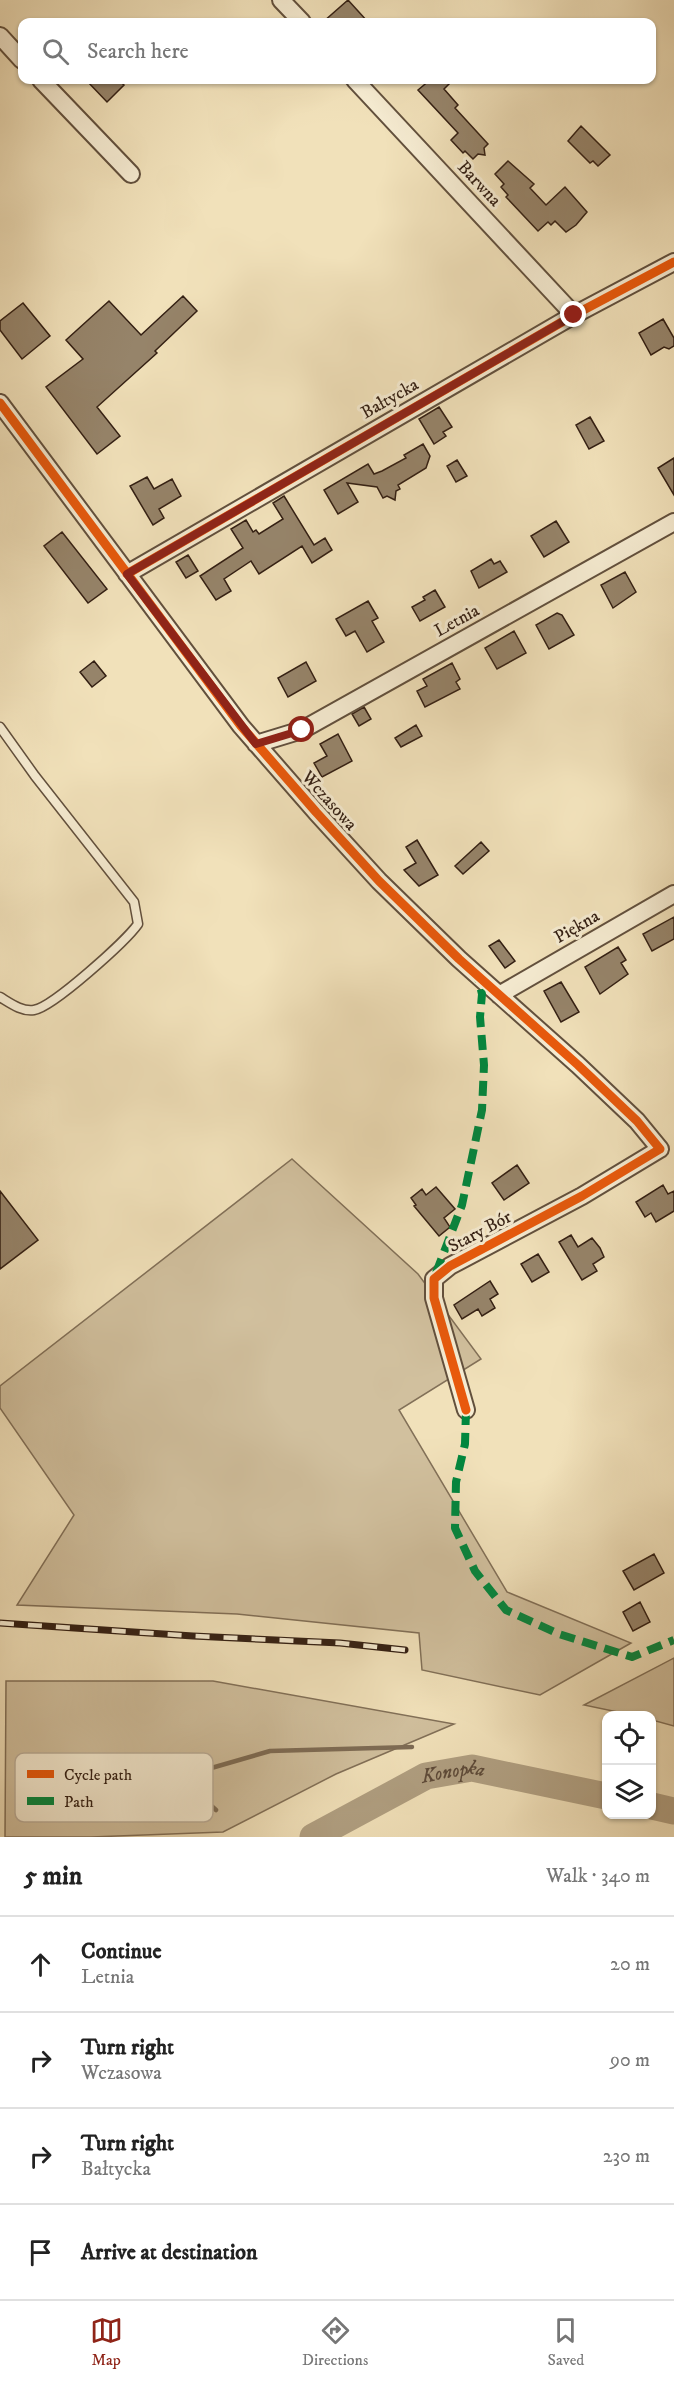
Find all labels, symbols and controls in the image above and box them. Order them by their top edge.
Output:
search box [18,18,656,84]
icon: search [39,35,72,68]
text: Search here [87,38,189,65]
street label: Barwna [452,157,506,212]
route end [560,301,586,327]
street label: Bałtycka [357,374,423,424]
street label: Letnia [431,600,484,642]
route start [288,716,314,742]
street label: Wczasowa [296,766,362,836]
street label: Piękna [550,905,604,949]
street label: Stary Bór [444,1206,516,1258]
map controls [602,1711,656,1819]
button: locate [602,1711,656,1765]
legend [15,1753,213,1822]
water label: Konopka [418,1755,487,1789]
text: Cycle path [64,1765,133,1785]
button: layers [602,1765,656,1819]
text: Path [64,1792,94,1812]
text: 5 min [24,1860,82,1893]
text: Walk · 340 m [546,1864,650,1889]
text: Continue [81,1938,162,1965]
icon: ahead [24,1948,57,1981]
text: 20 m [610,1952,650,1977]
text: Letnia [81,1965,134,1990]
text: Turn right [81,2034,174,2061]
icon: right [24,2044,57,2077]
text: 90 m [610,2048,650,2073]
text: Wczasowa [81,2061,162,2086]
text: Turn right [81,2130,174,2157]
icon: right [24,2140,57,2173]
text: 230 m [603,2144,650,2169]
text: Bałtycka [81,2157,151,2182]
icon: arrive [24,2236,57,2269]
text: Arrive at destination [81,2239,258,2266]
tab: Map [90,2314,123,2370]
tab: Directions [302,2314,368,2370]
tab: Saved [548,2314,584,2370]

